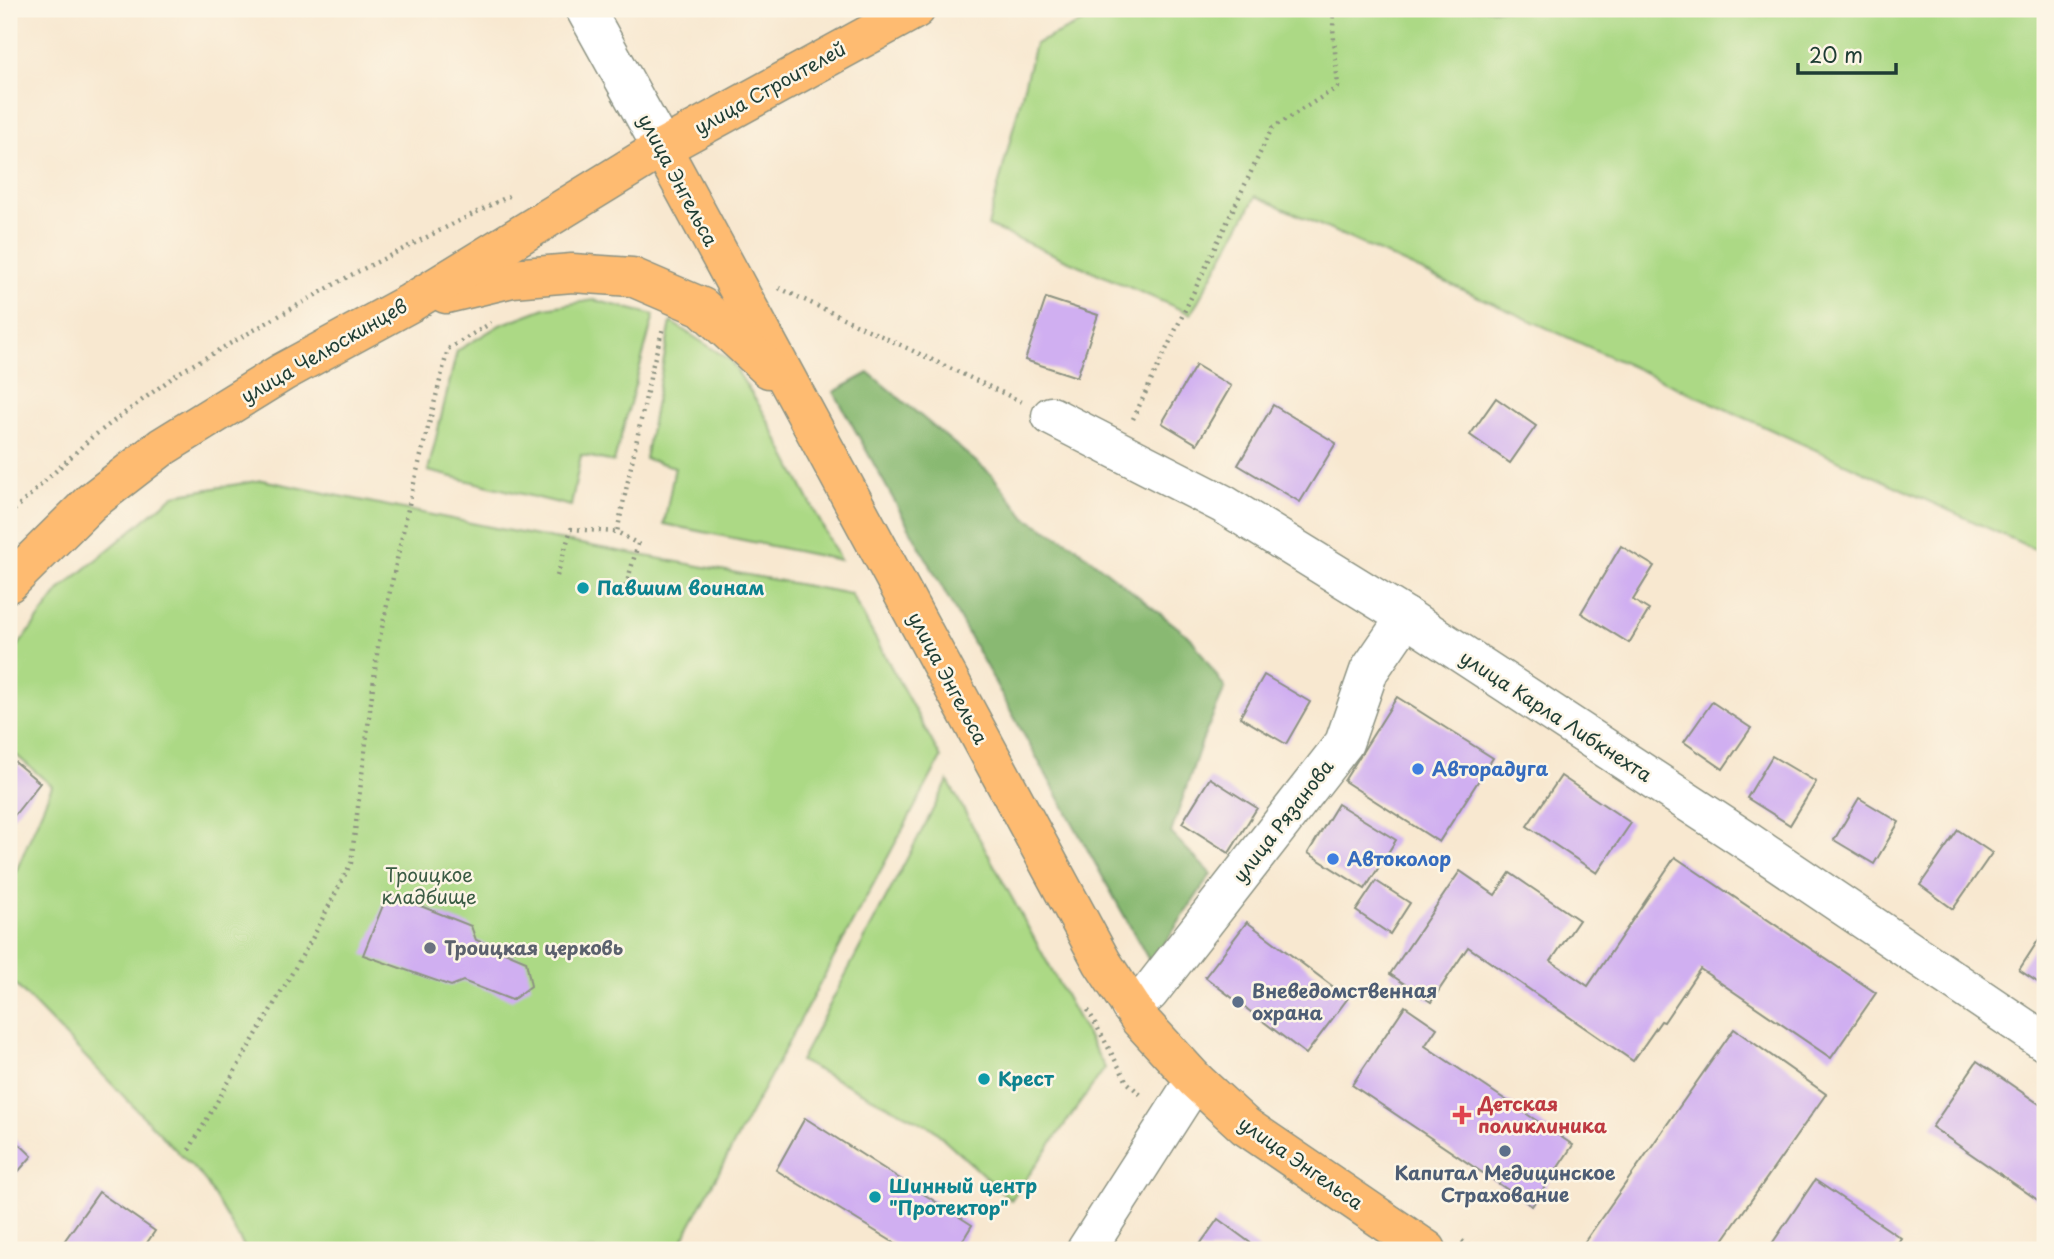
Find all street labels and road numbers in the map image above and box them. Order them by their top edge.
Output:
street label: улица Строителей [688,34,851,141]
street label: улица Энгельса [632,108,726,251]
street label: улица Челюскинцев [235,291,412,409]
street label: улица Энгельса [902,606,996,749]
street label: улица Карла Либкнехта [1455,642,1658,788]
street label: улица Рязанова [1225,753,1339,888]
street label: улица Энгельса [1234,1109,1370,1216]

